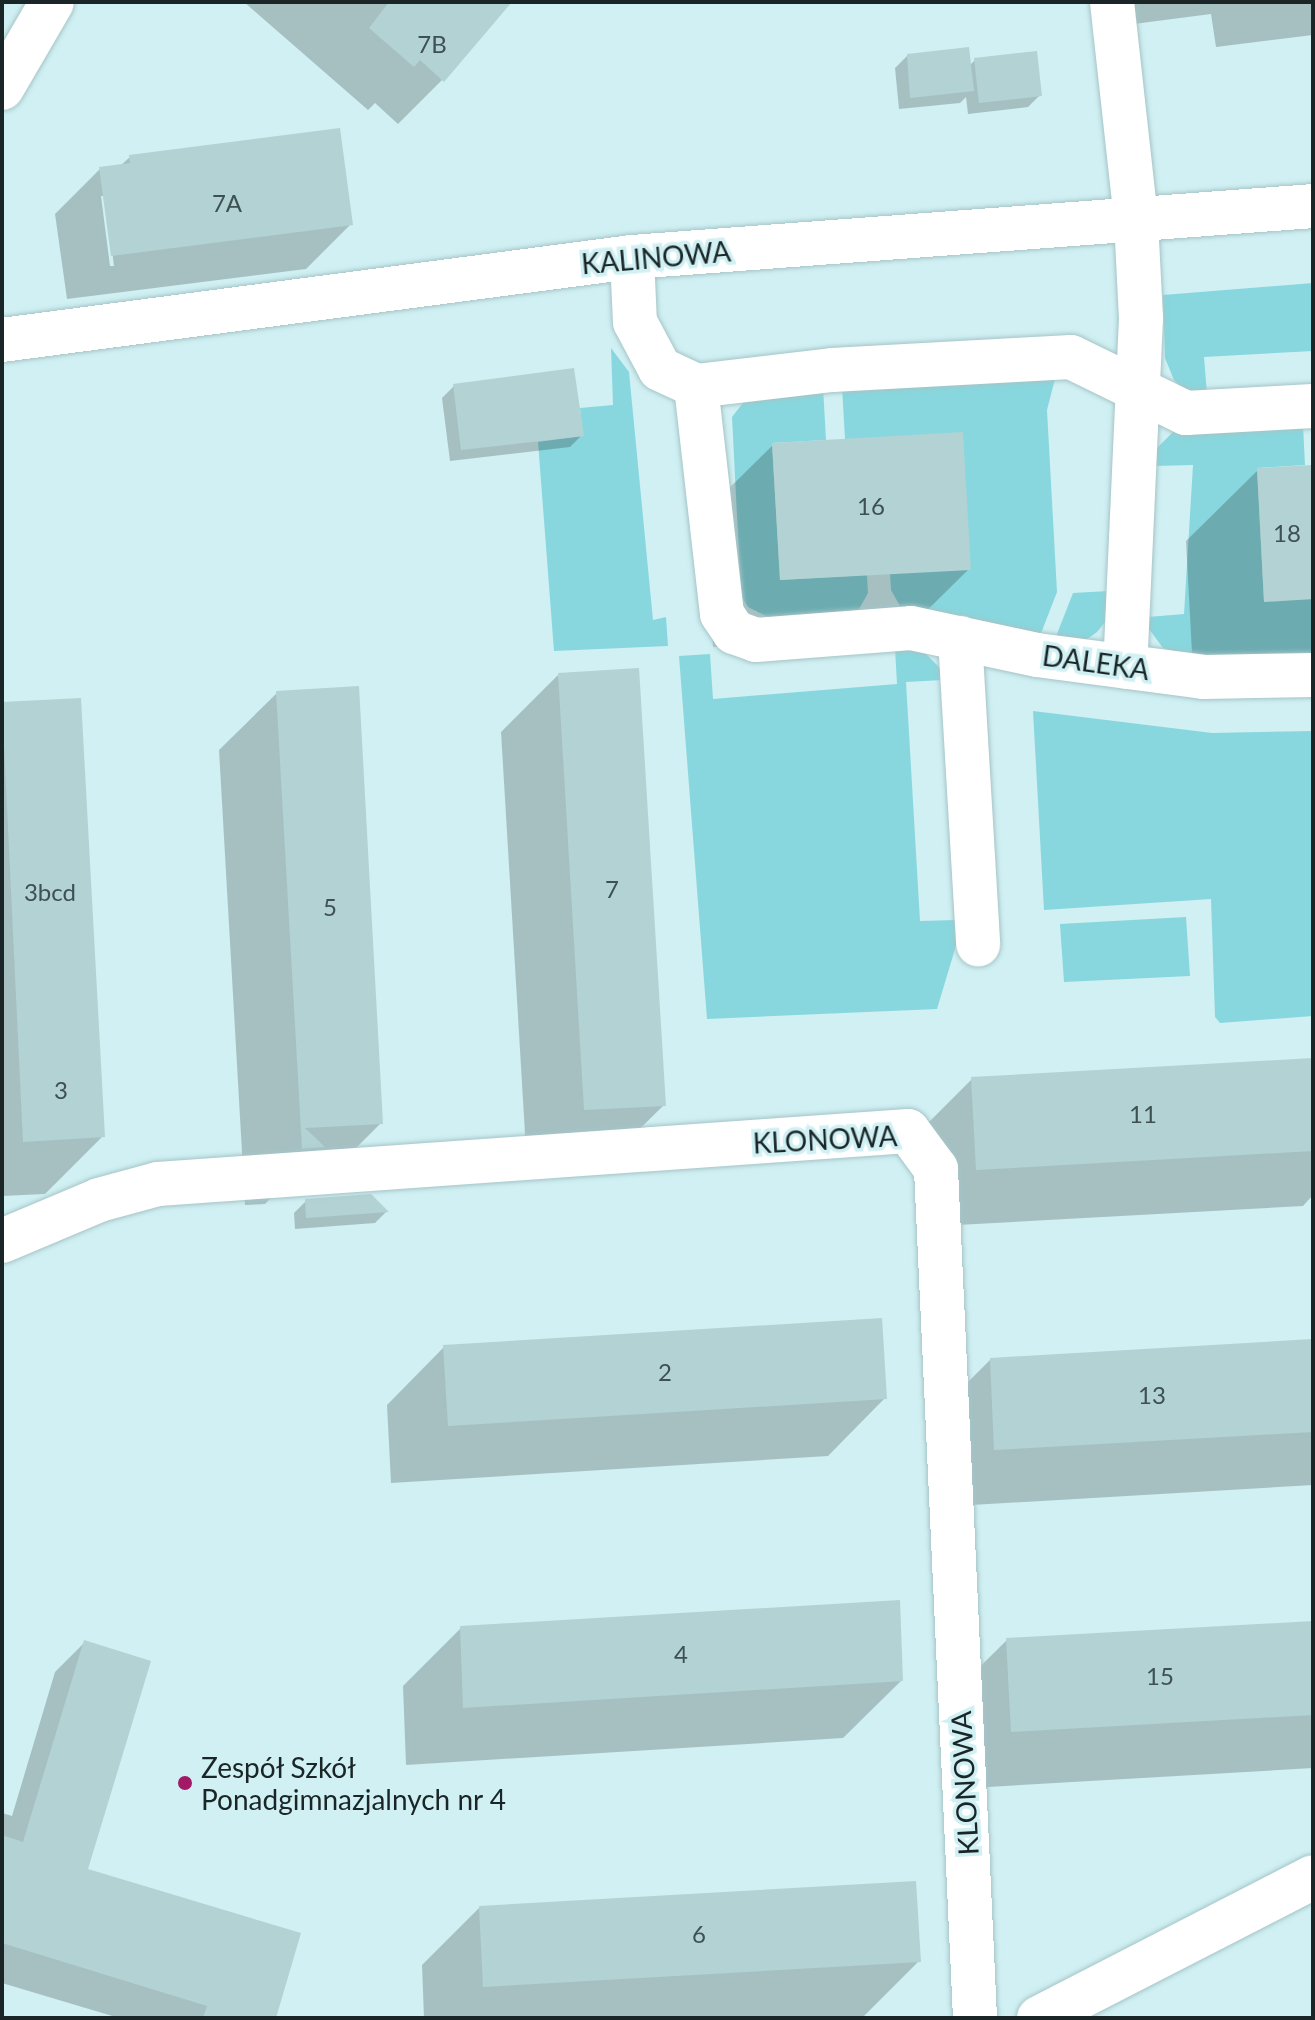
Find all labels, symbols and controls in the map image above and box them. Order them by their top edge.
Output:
house number: 7B [417,30,447,58]
house number: 7A [212,189,242,217]
street label: KALINOWA [580,234,732,280]
house number: 16 [857,492,885,520]
house number: 18 [1273,519,1301,547]
street label: DALEKA [1040,638,1152,686]
house number: 7 [605,875,619,903]
house number: 3bcd [24,878,76,906]
house number: 5 [323,893,337,921]
house number: 3 [54,1076,68,1104]
house number: 11 [1129,1100,1157,1128]
street label: KLONOWA [752,1118,898,1160]
house number: 2 [658,1358,672,1386]
house number: 13 [1138,1381,1166,1409]
house number: 4 [674,1640,688,1668]
house number: 15 [1146,1662,1174,1690]
street label: KLONOWA [943,1710,985,1856]
place label: Zespół Szkół Ponadgimnazjalnych nr 4 [201,1750,507,1816]
marker: Zespół Szkół Ponadgimnazjalnych nr 4 [176,1774,194,1792]
house number: 6 [692,1920,706,1948]

